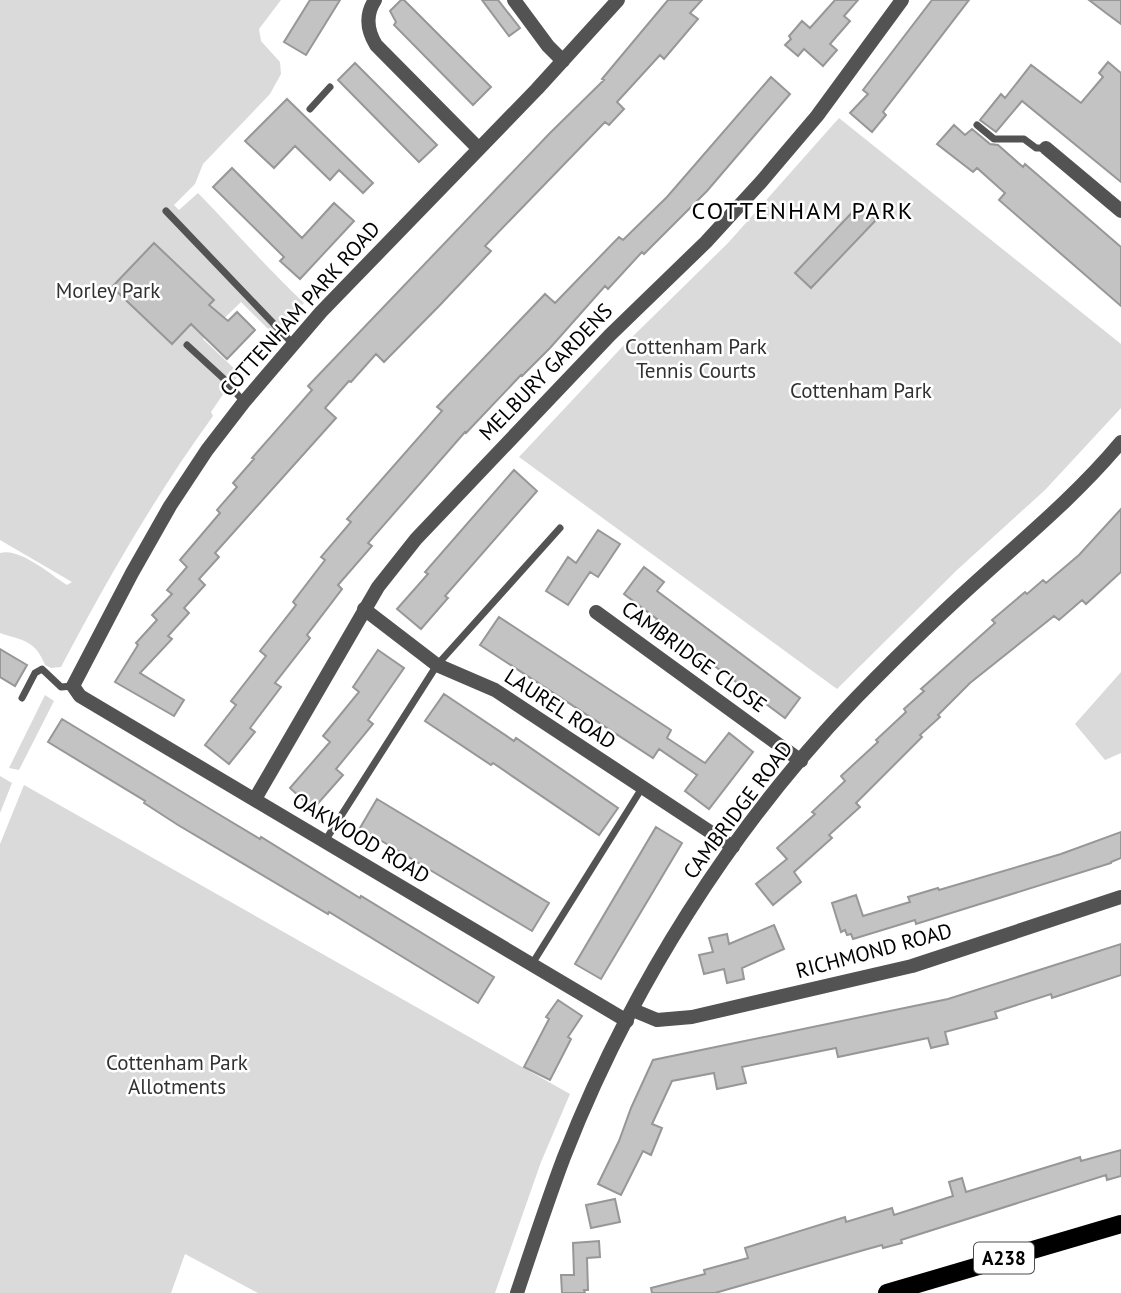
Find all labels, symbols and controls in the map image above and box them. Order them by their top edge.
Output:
district label: COTTENHAM PARK [692,195,914,226]
street label: COTTENHAM PARK ROAD [214,215,386,402]
park label: Morley Park [56,277,160,304]
street label: MELBURY GARDENS [473,297,618,446]
park label: Cottenham Park Tennis Courts [625,333,767,384]
park label: Cottenham Park [790,377,932,404]
street label: CAMBRIDGE CLOSE [616,595,772,718]
street label: LAUREL ROAD [499,662,621,755]
street label: CAMBRIDGE ROAD [677,735,798,884]
street label: OAKWOOD ROAD [288,786,435,889]
street label: RICHMOND ROAD [793,917,955,984]
park label: Cottenham Park Allotments [106,1049,248,1100]
road number: A238 [974,1242,1034,1274]

